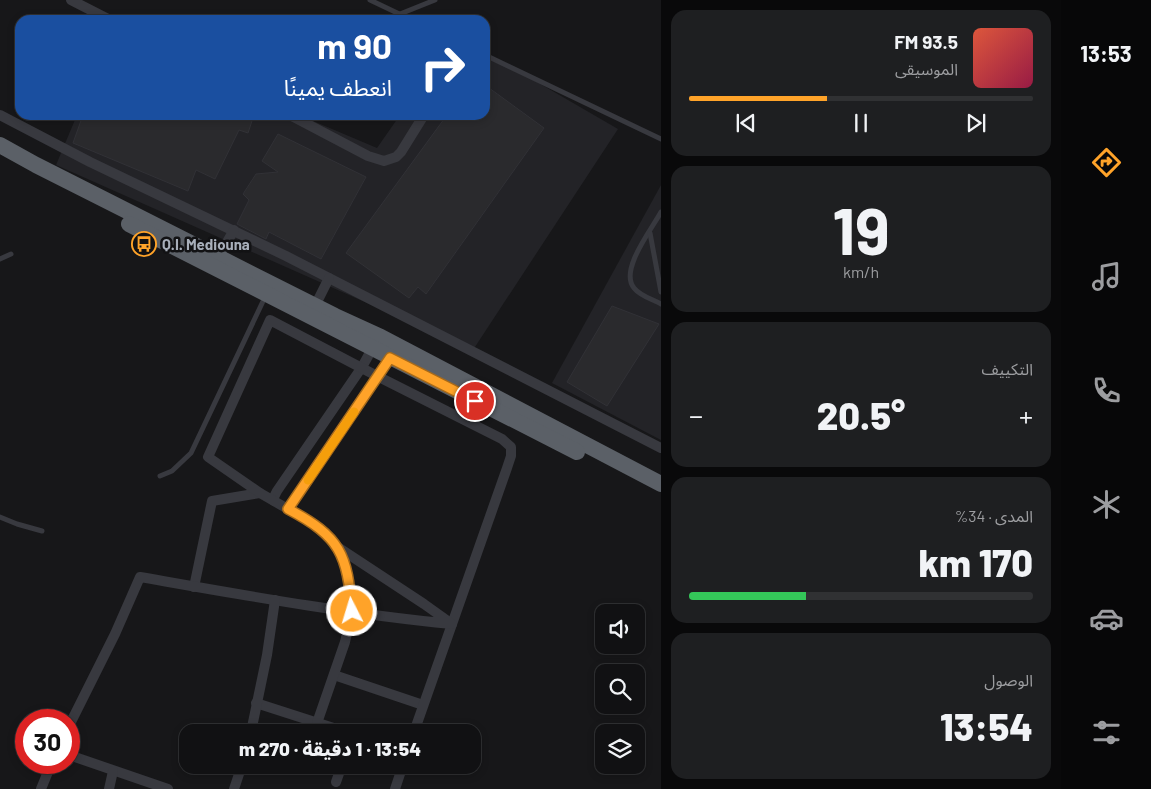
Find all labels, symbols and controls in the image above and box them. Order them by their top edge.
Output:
text: 90 m [317,24,392,66]
text: 93.5 FM [894,30,958,53]
icon: right [410,35,475,100]
text: 13:53 [1080,40,1132,66]
text: الموسيقى [895,59,958,78]
text: انعطف يمينًا [284,74,392,100]
icon: previous [732,109,760,137]
icon: pause [847,109,875,137]
icon: next [962,109,990,137]
icon: directions [1089,145,1124,180]
text: 19 [832,190,890,268]
bus stop icon: Q.I. Mediouna [131,231,157,257]
place label: Q.I. Mediouna [162,235,250,253]
icon: music [1089,259,1124,294]
text: km/h [843,262,879,281]
text: التكييف [981,359,1033,378]
icon: phone [1089,373,1124,408]
pin [454,380,496,422]
icon: arrive [461,387,489,415]
text: 20.5° [817,392,905,438]
text: − [689,398,703,432]
text: + [1019,398,1033,432]
icon: climate [1089,487,1124,522]
text: المدى · 34% [955,506,1033,525]
text: 170 km [918,539,1033,585]
position arrow [325,584,377,636]
icon: car [1089,601,1124,636]
map controls [595,604,645,774]
button: sound [595,604,645,654]
button: search [595,664,645,714]
text: الوصول [984,670,1033,689]
text: 13:54 [940,703,1033,749]
speed limit sign: 30 [15,709,80,774]
icon: filters [1089,715,1124,750]
button: layers [595,724,645,774]
text: 13:54 · 1 دقيقة · 270 m [239,737,421,760]

